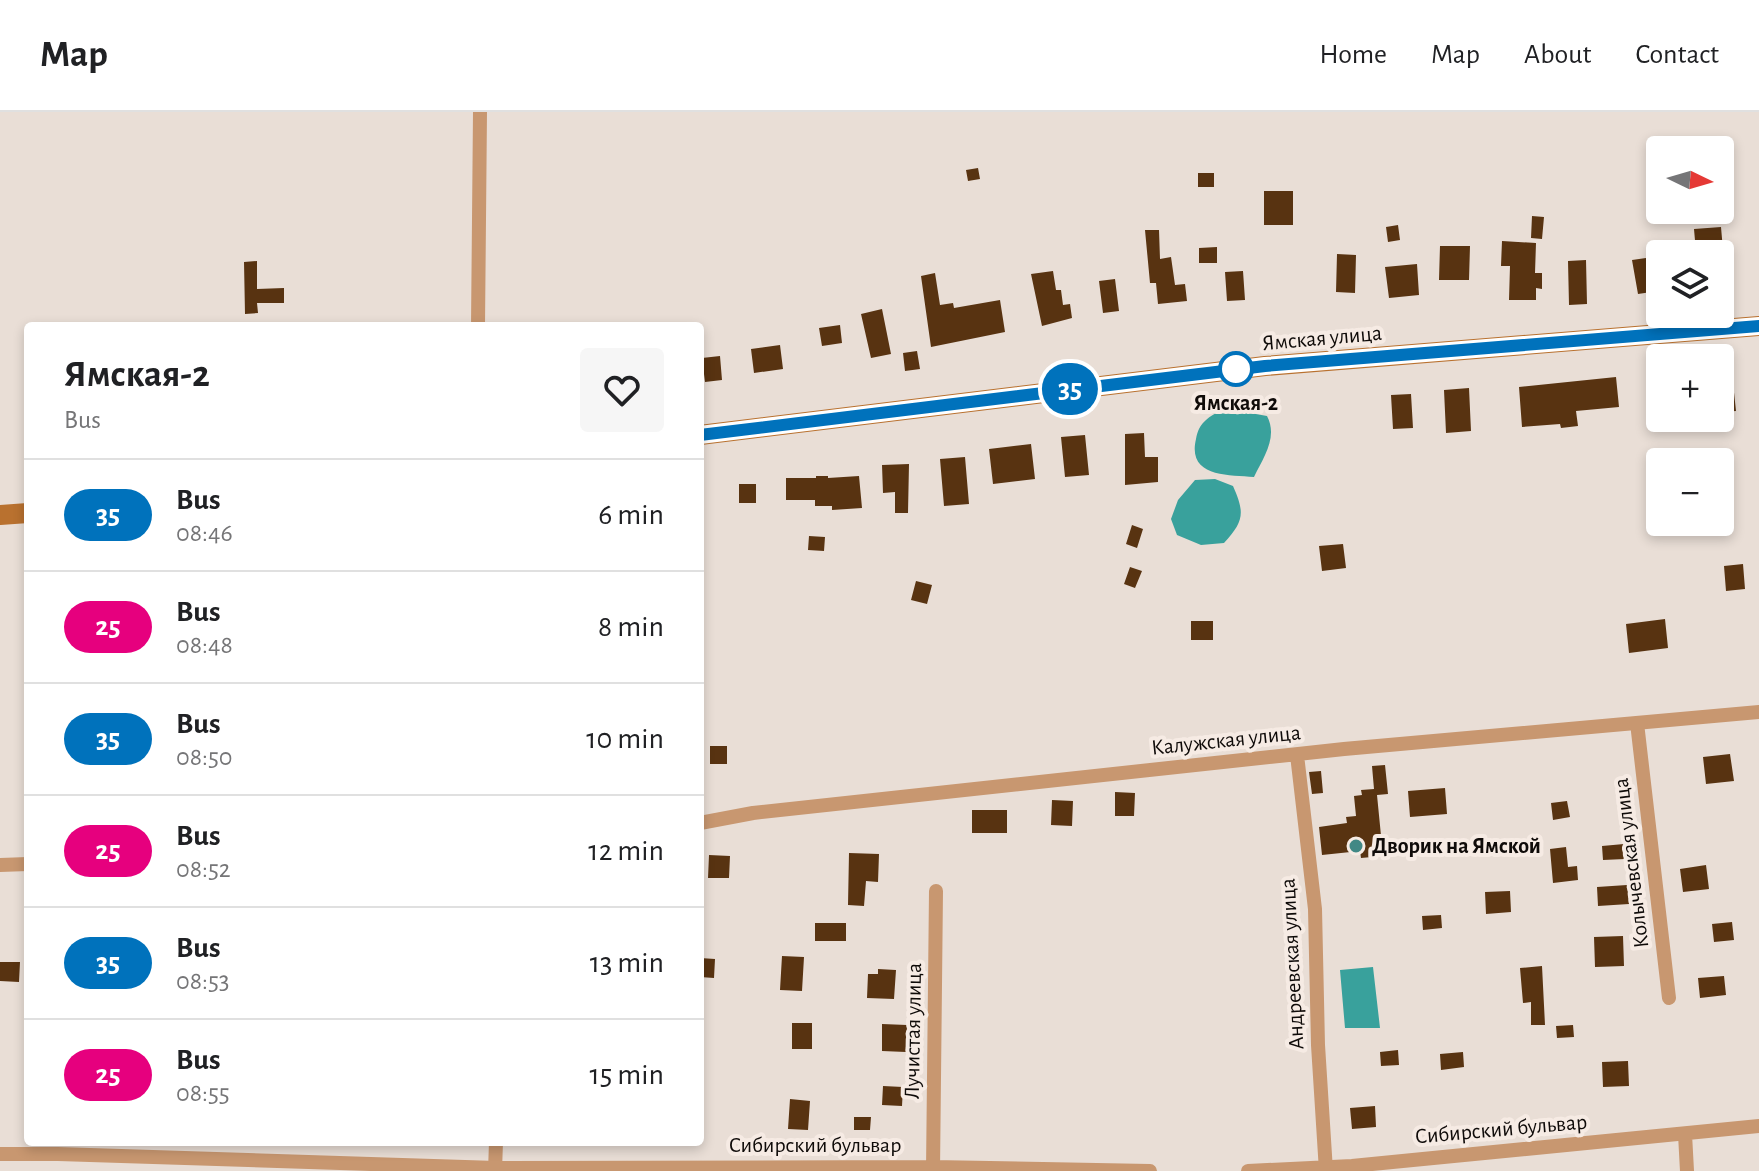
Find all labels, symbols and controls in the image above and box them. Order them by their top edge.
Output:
text: Map [40,36,108,74]
text: Home [1320,41,1387,69]
text: Map [1431,41,1480,69]
text: About [1524,41,1592,69]
text: Contact [1636,41,1719,69]
north arrow [1646,136,1734,224]
map controls [1646,136,1734,536]
button: layers [1646,240,1734,328]
street label: Ямская улица [1261,322,1383,354]
button: + [1646,344,1734,432]
button: heart [580,348,664,432]
marker: Ямская-2 [1219,352,1253,386]
text: Ямская-2 [64,356,210,394]
line badge: 35 [1034,363,1106,415]
text: 35 [1058,375,1082,403]
place label: Ямская-2 [1194,392,1278,414]
text: Bus [64,407,101,433]
button: − [1646,448,1734,536]
text: Bus [176,485,221,515]
text: 6 min [598,500,664,530]
text: 35 [96,501,120,529]
text: 08:46 [176,520,233,546]
text: Bus [176,597,221,627]
text: 8 min [598,612,664,642]
text: 25 [95,613,121,641]
text: 08:48 [176,632,233,658]
text: Bus [176,709,221,739]
street label: Калужская улица [1150,721,1302,759]
text: 10 min [586,724,664,754]
text: 35 [96,725,120,753]
text: 08:50 [176,744,233,770]
street label: Колычевская улица [1610,777,1652,949]
text: Bus [176,821,221,851]
place label: Дворик на Ямской [1372,835,1541,857]
text: 12 min [588,836,664,866]
text: 25 [95,837,121,865]
marker: Дворик на Ямской [1347,837,1365,855]
text: 08:52 [176,856,231,882]
street label: Андреевская улица [1277,878,1307,1050]
text: Bus [176,933,221,963]
text: 13 min [590,948,664,978]
text: 35 [96,949,120,977]
street label: Лучистая улица [901,963,925,1099]
text: 08:53 [176,968,230,994]
text: Bus [176,1045,221,1075]
text: 15 min [589,1060,664,1090]
text: 25 [95,1061,121,1089]
text: 08:55 [176,1080,230,1106]
street label: Сибирский бульвар [1414,1111,1588,1147]
street label: Сибирский бульвар [729,1134,901,1156]

